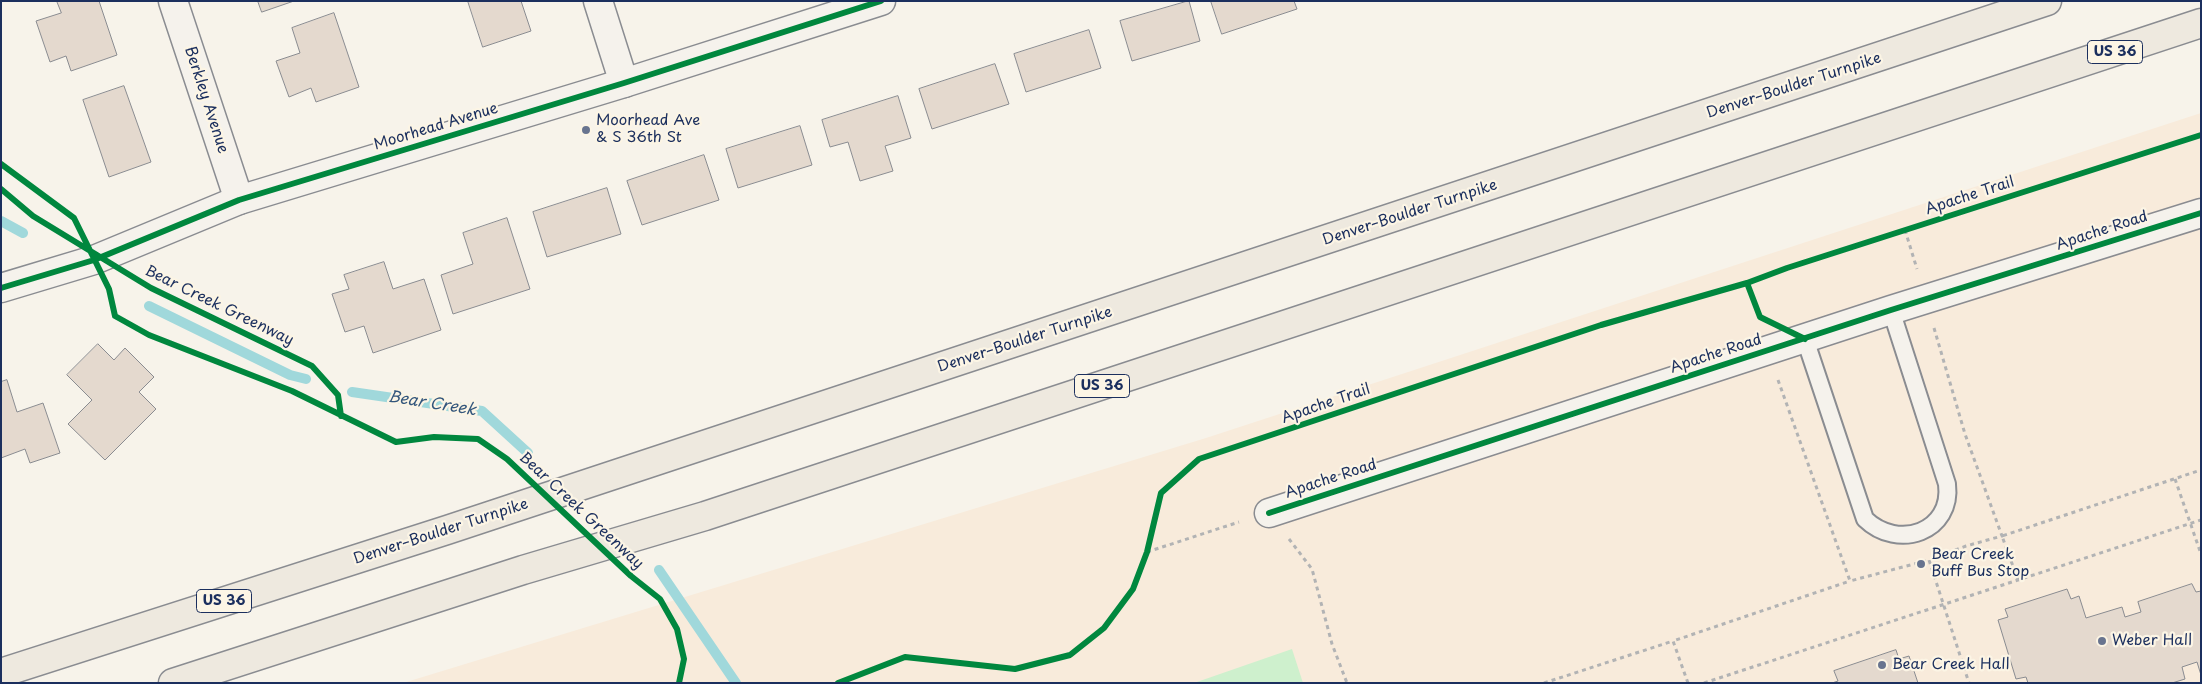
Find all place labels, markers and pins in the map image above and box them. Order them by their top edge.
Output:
place label: Moorhead Ave & S 36th St [596,112,700,147]
marker: Moorhead Ave & S 36th St [580,124,592,136]
place label: Bear Creek Buff Bus Stop [1931,546,2029,581]
marker: Bear Creek Buff Bus Stop [1915,558,1927,570]
place label: Weber Hall [2112,632,2192,650]
marker: Weber Hall [2096,635,2108,647]
place label: Bear Creek Hall [1892,656,2009,674]
marker: Bear Creek Hall [1876,659,1888,671]

